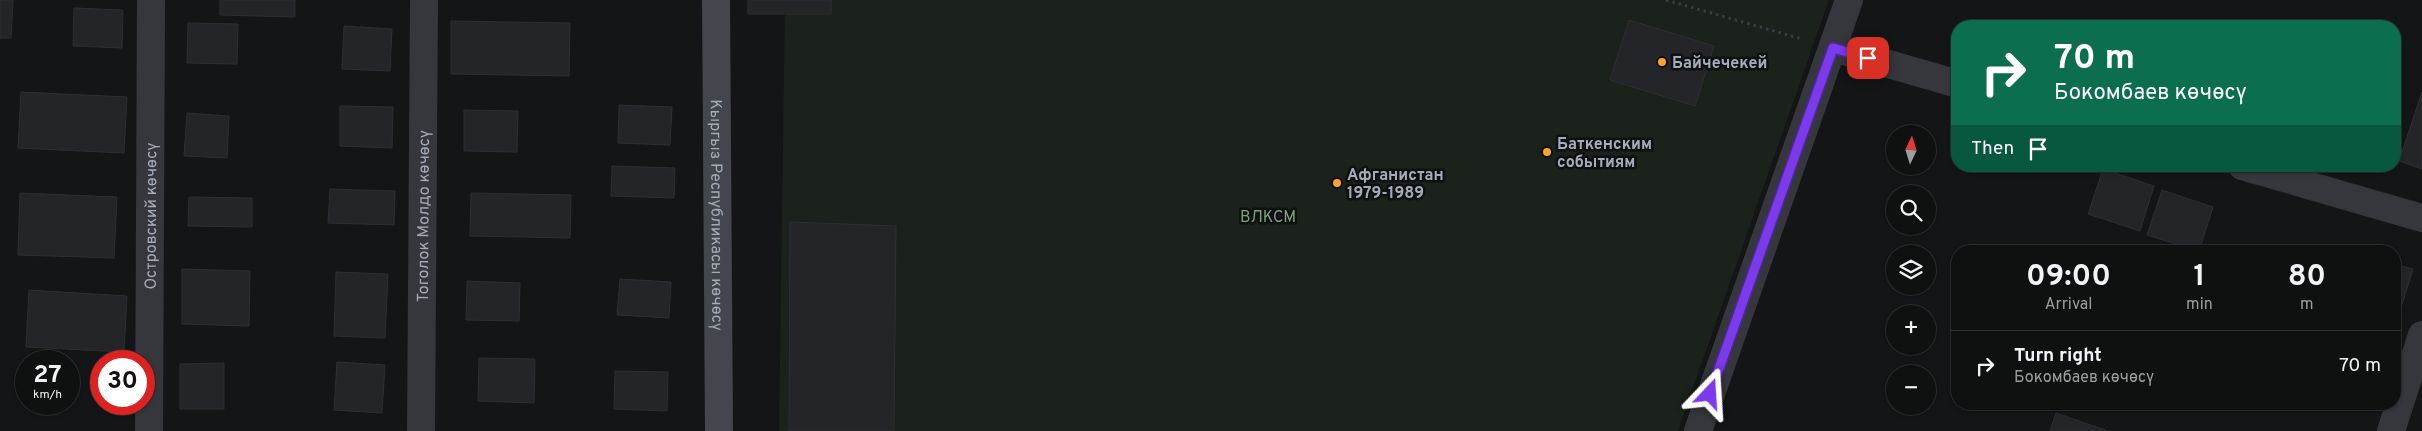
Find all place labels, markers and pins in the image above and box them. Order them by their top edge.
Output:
pin [1847,37,1889,79]
place label: Байчечекей [1672,54,1767,74]
marker: Байчечекей [1656,56,1668,68]
place label: Баткенским событиям [1557,135,1652,173]
marker: Баткенским событиям [1541,146,1553,158]
place label: Афганистан 1979-1989 [1347,166,1444,204]
marker: Афганистан 1979-1989 [1331,177,1343,189]

